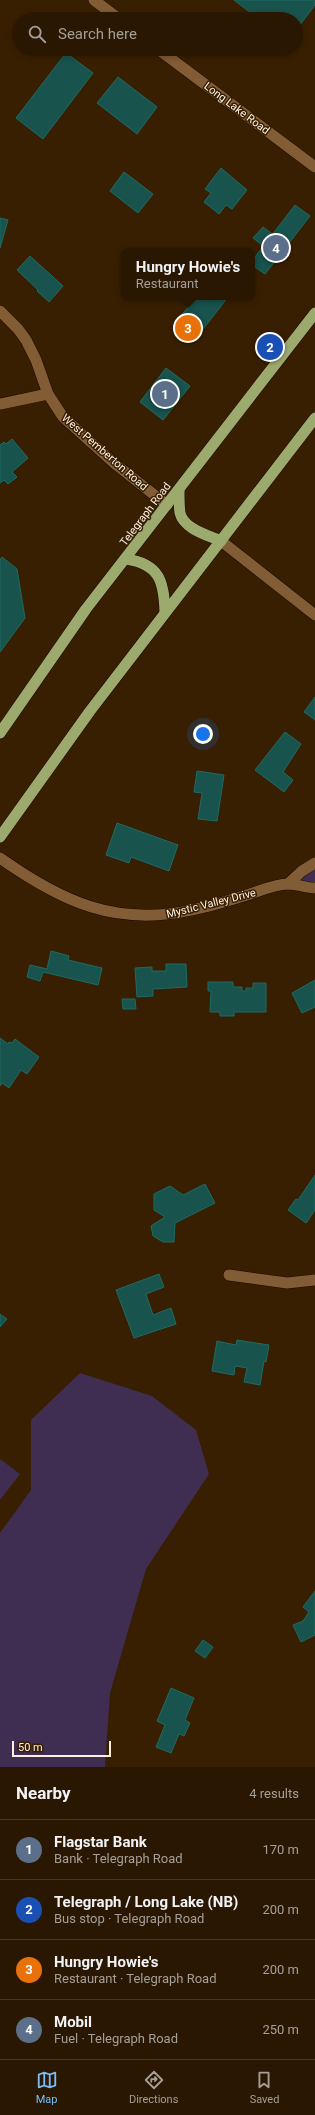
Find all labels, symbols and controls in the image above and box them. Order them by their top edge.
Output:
search box [12,12,303,56]
icon: search [26,23,48,45]
text: Search here [58,25,137,43]
street label: Long Lake Road [201,80,272,137]
pin: 4 [263,233,289,263]
popup [121,248,255,300]
text: Hungry Howie's [136,258,240,276]
text: Restaurant [136,276,199,291]
pin: 3 [175,313,201,343]
pin: 2 [257,332,283,362]
pin: 1 [152,379,178,409]
street label: West Pemberton Road [59,412,150,493]
street label: Telegraph Road [117,480,174,549]
your location [193,724,213,744]
street label: Mystic Valley Drive [165,886,257,921]
scale bar [12,1739,111,1758]
text: 50 m [18,1741,43,1754]
text: Nearby [16,1783,71,1803]
text: 4 results [249,1786,299,1801]
text: Flagstar Bank [54,1833,147,1851]
text: 1 [25,1842,33,1857]
text: 170 m [262,1842,299,1857]
text: Bank · Telegraph Road [54,1851,183,1866]
text: Telegraph / Long Lake (NB) [54,1893,238,1911]
text: 2 [25,1902,33,1917]
text: 200 m [262,1902,299,1917]
text: Bus stop · Telegraph Road [54,1911,204,1926]
text: Hungry Howie's [54,1953,158,1971]
text: 3 [25,1962,33,1977]
text: 200 m [262,1962,299,1977]
text: Restaurant · Telegraph Road [54,1971,216,1986]
text: Mobil [54,2013,92,2031]
text: 4 [25,2022,33,2037]
text: 250 m [262,2022,299,2037]
text: Fuel · Telegraph Road [54,2031,178,2046]
tab: Map [36,2069,58,2106]
tab: Directions [129,2069,178,2106]
tab: Saved [250,2069,279,2106]

